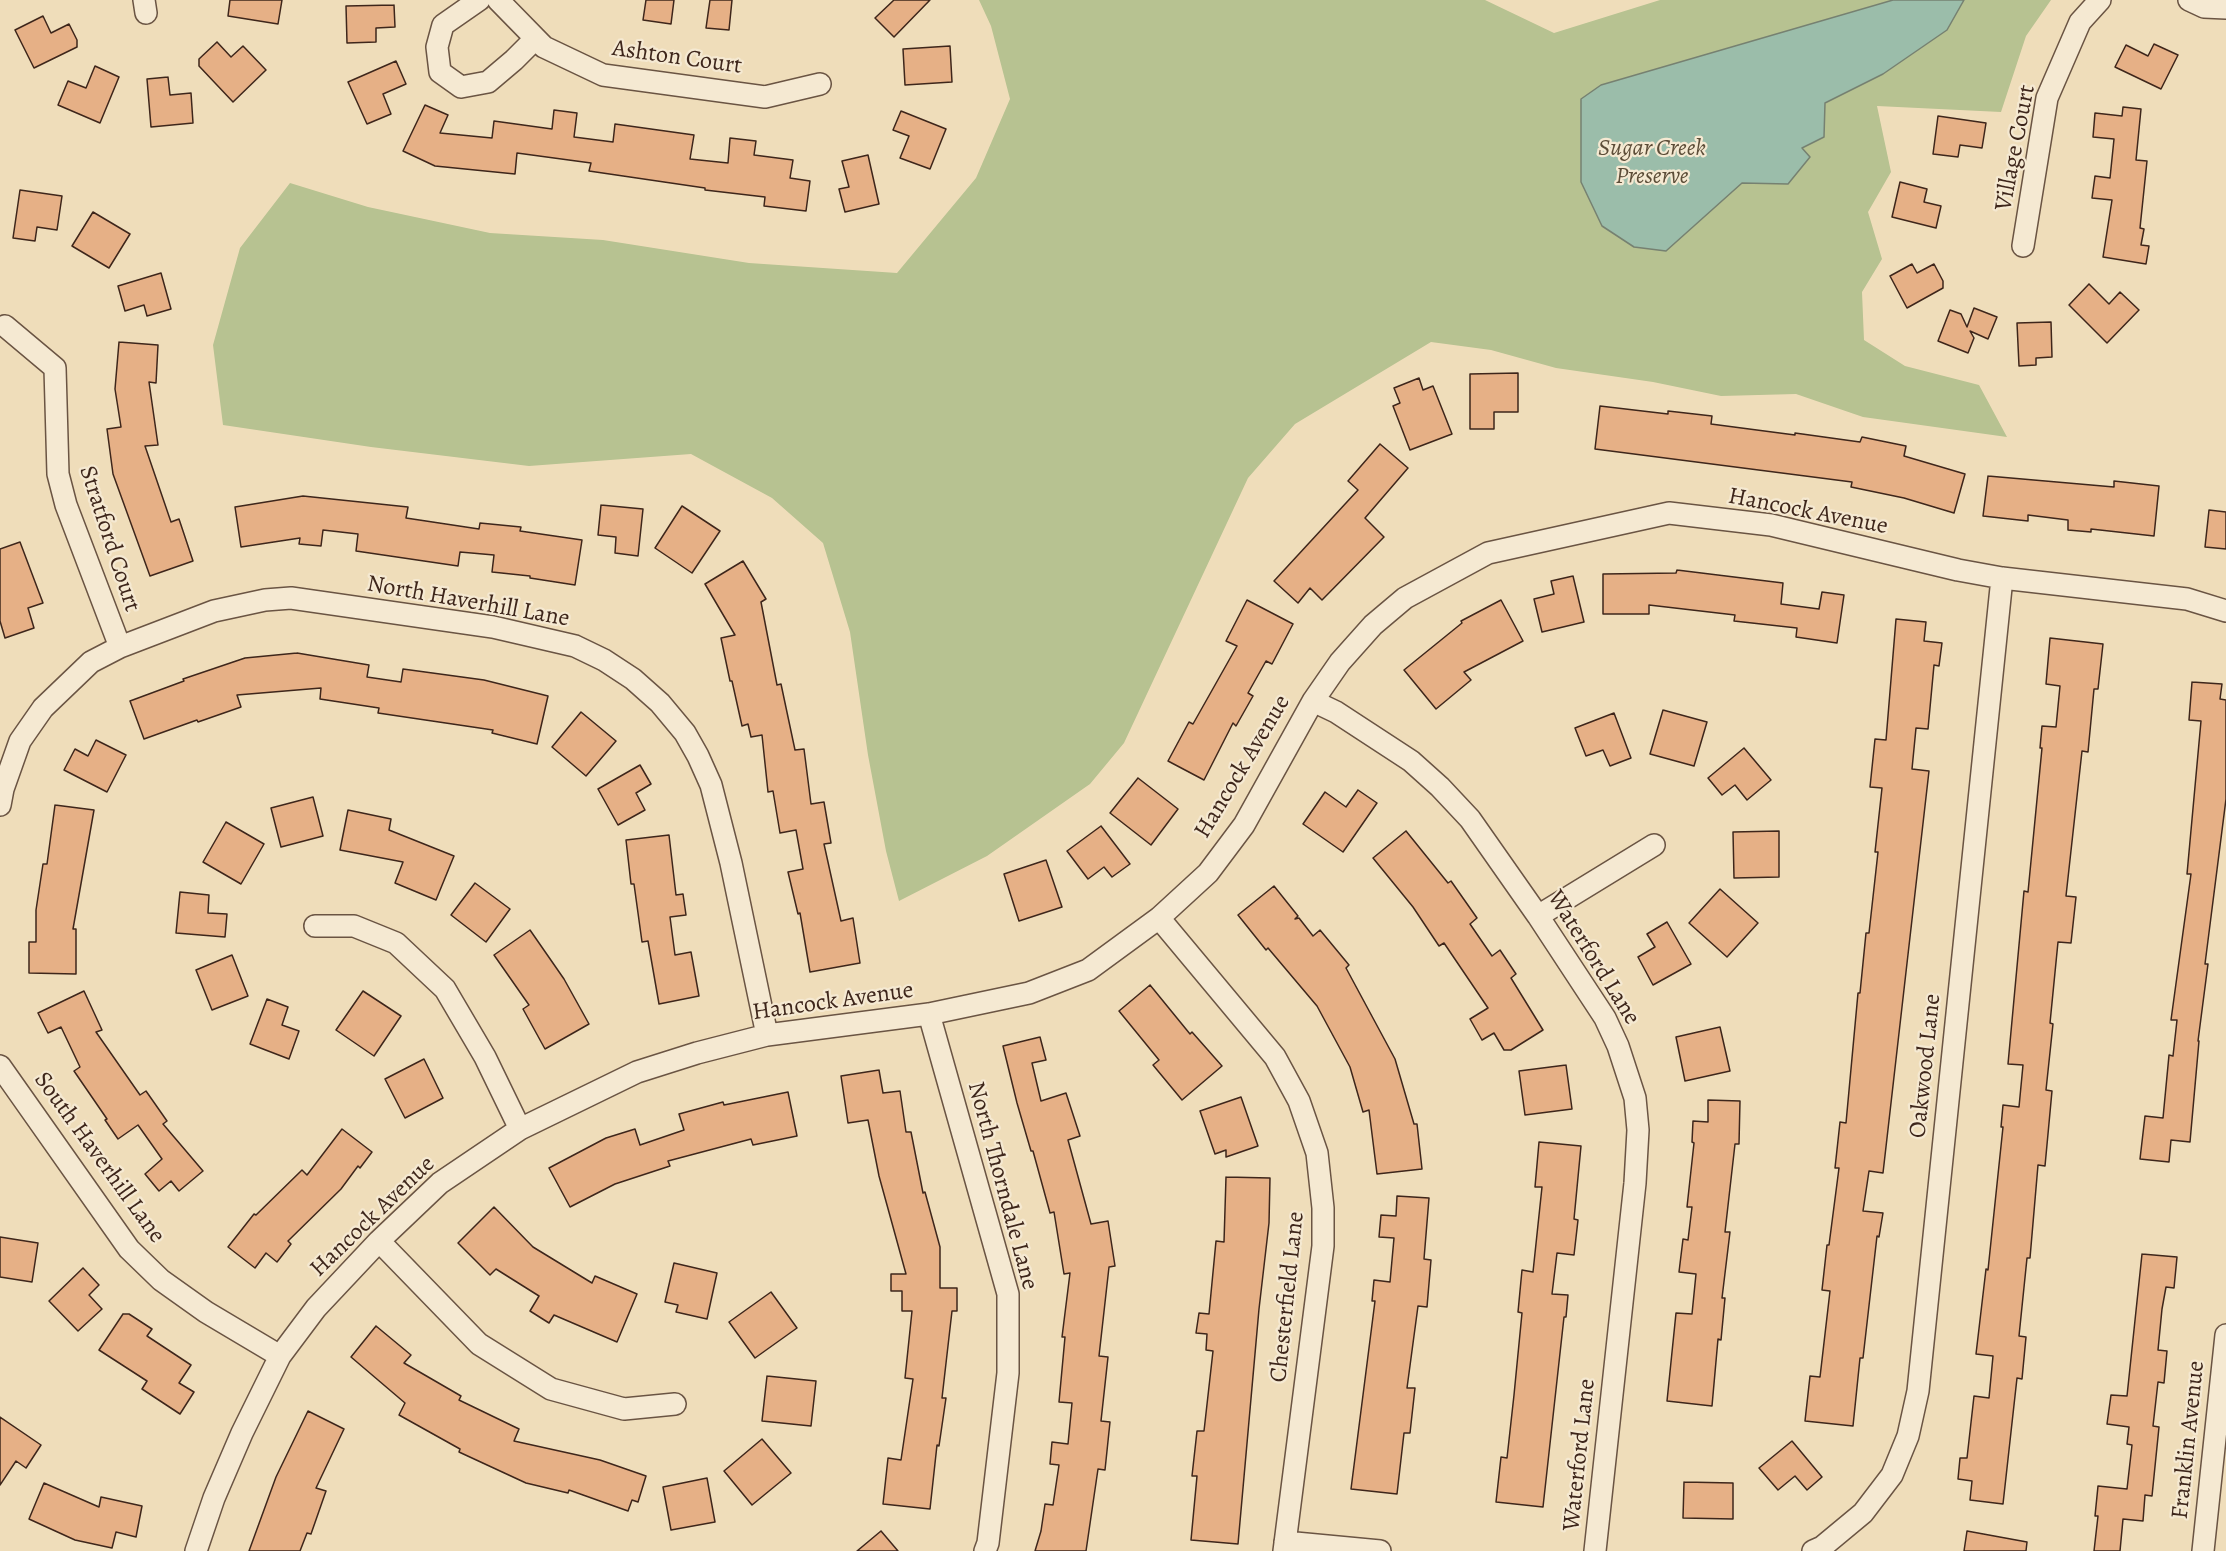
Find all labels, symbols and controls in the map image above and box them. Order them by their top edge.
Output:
street label: Ashton Court [610,35,744,81]
street label: Village Court [1990,83,2042,213]
park label: Sugar Creek Preserve [1598,135,1706,191]
street label: Stratford Court [72,463,146,615]
street label: Hancock Avenue [1726,482,1890,542]
street label: North Haverhill Lane [364,570,572,634]
street label: Hancock Avenue [1189,690,1297,844]
street label: Waterford Lane [1540,886,1646,1030]
street label: Hancock Avenue [751,976,915,1028]
street label: Oakwood Lane [1904,992,1948,1140]
street label: South Haverhill Lane [27,1067,171,1249]
street label: North Thorndale Lane [960,1079,1044,1293]
street label: Hancock Avenue [305,1150,441,1284]
street label: Chesterfield Lane [1265,1210,1311,1384]
street label: Franklin Avenue [2166,1359,2212,1521]
street label: Waterford Lane [1558,1378,1602,1532]

